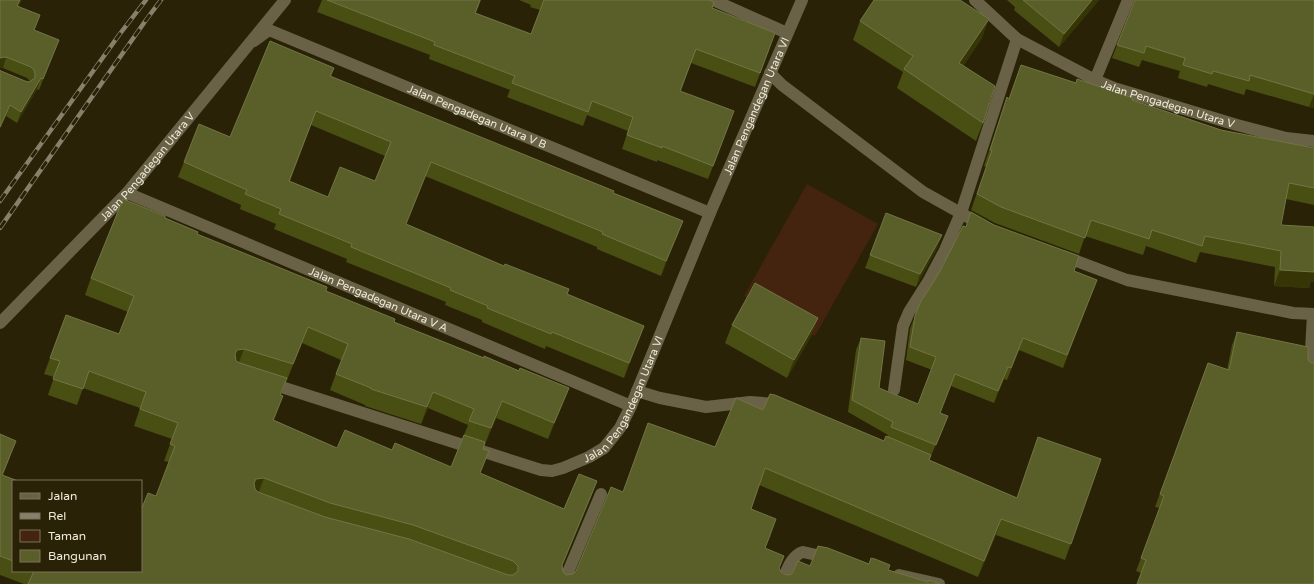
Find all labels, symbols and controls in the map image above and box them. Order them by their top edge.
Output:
street label: Jalan Pengandegan Utara VI [721,35,792,177]
street label: Jalan Pengadegan Utara V [1100,77,1237,131]
street label: Jalan Pengadegan Utara V B [406,82,549,151]
street label: Jalan Pengadegan Utara V [97,109,197,223]
street label: Jalan Pengadegan Utara V A [307,264,450,334]
street label: Jalan Pengandegan Utara VI [581,334,666,465]
legend [12,480,142,572]
text: Jalan [48,489,77,503]
text: Rel [48,509,66,523]
text: Taman [48,529,86,543]
text: Bangunan [48,549,107,563]

